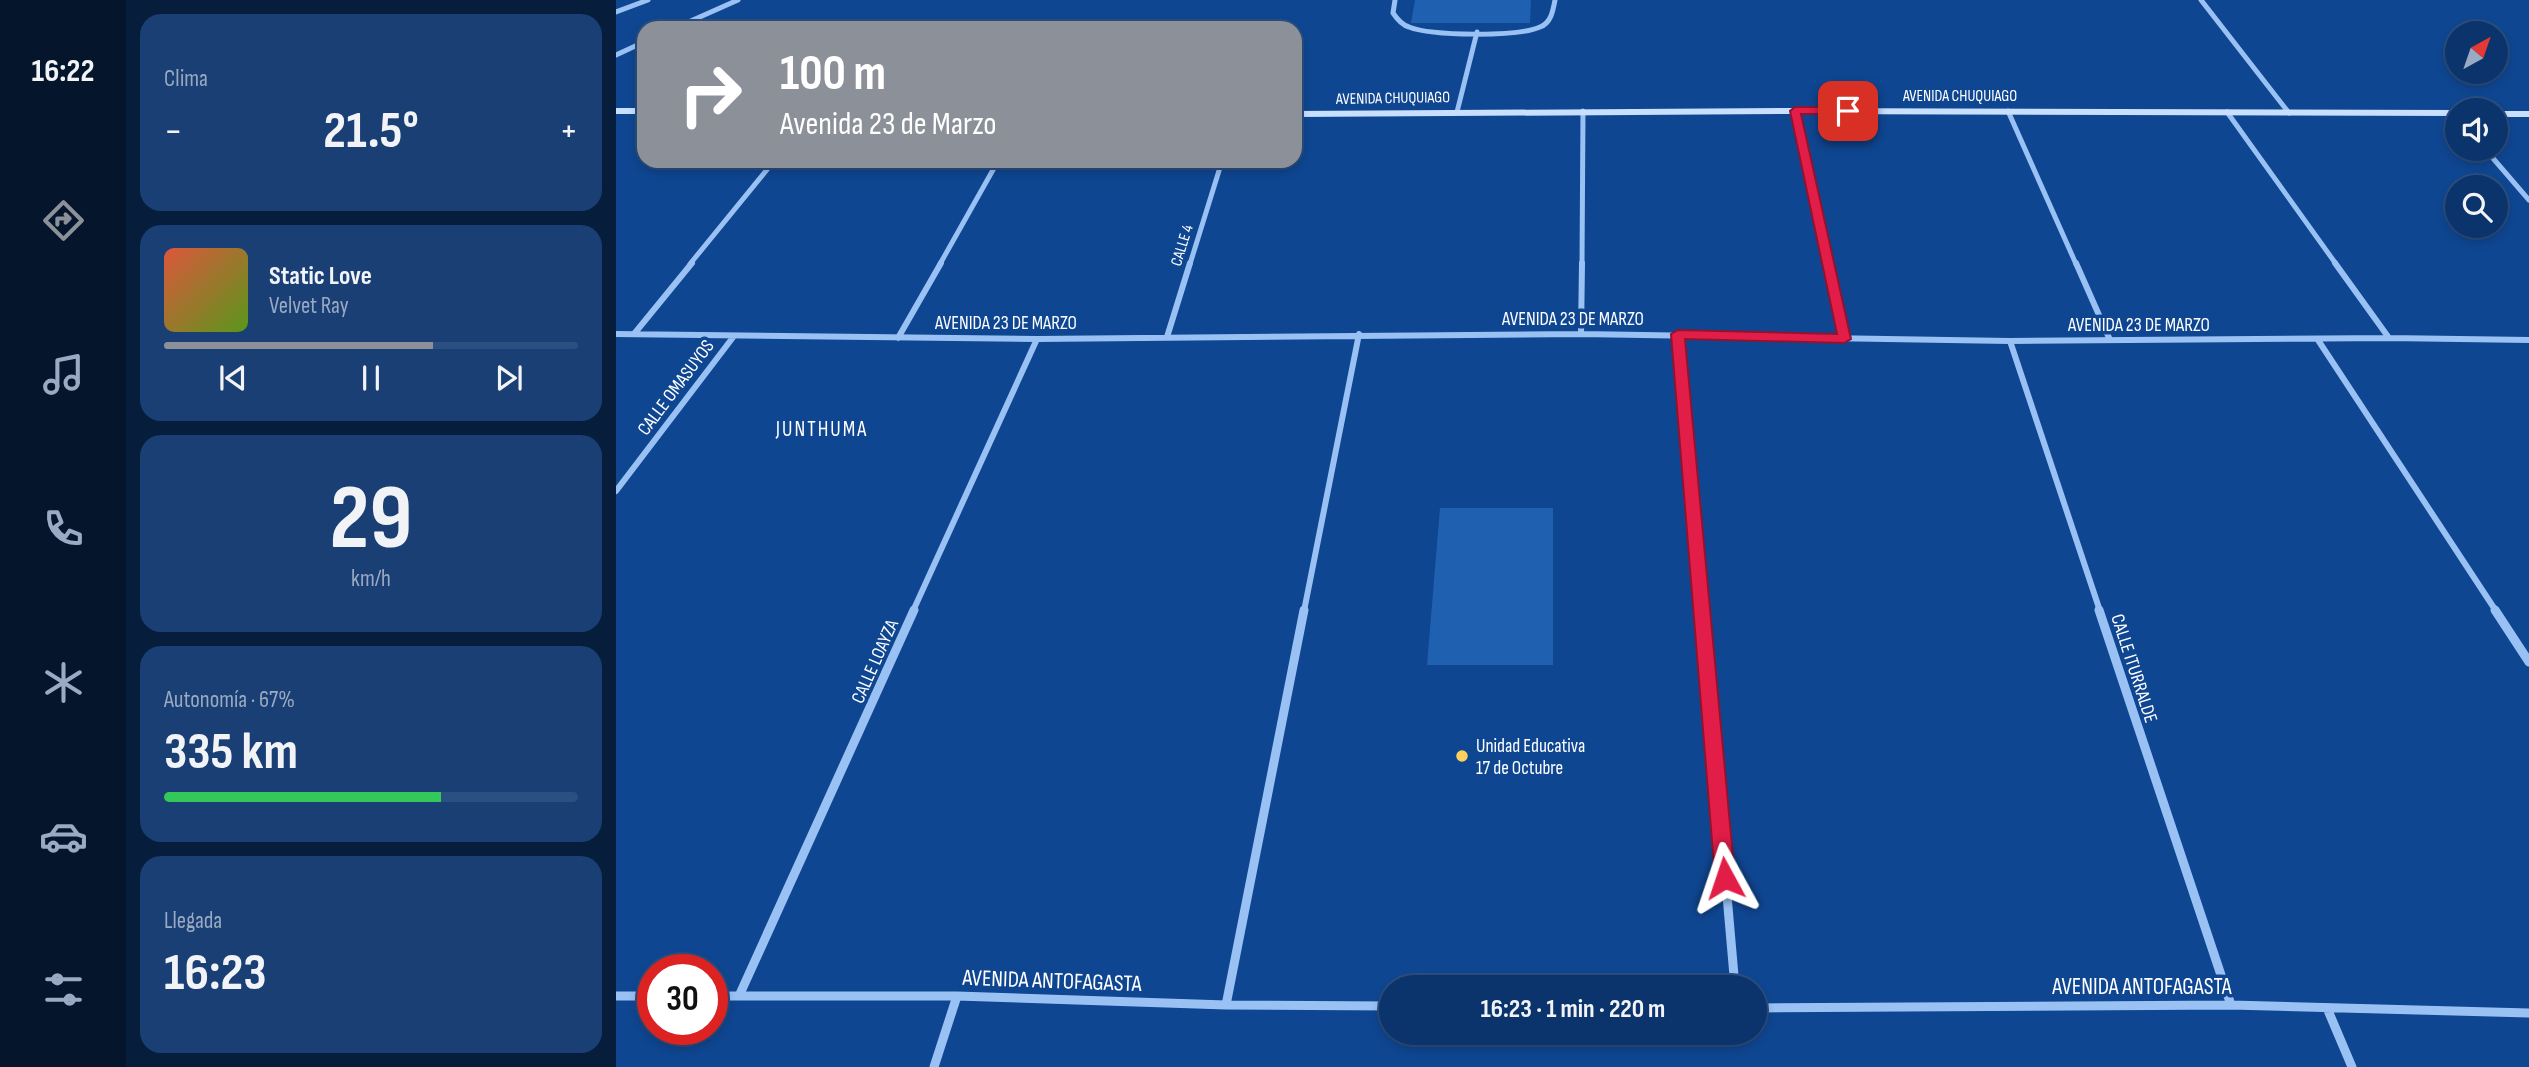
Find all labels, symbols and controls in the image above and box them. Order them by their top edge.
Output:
north arrow [2445,21,2508,84]
map controls [2445,21,2508,238]
text: 100 m [780,45,886,104]
icon: right [665,49,756,140]
text: 16:22 [32,52,94,91]
text: Clima [164,65,208,93]
pin [1818,81,1878,141]
street label: AVENIDA CHUQUIAGO [1902,87,2017,106]
street label: AVENIDA CHUQUIAGO [1335,88,1450,109]
icon: arrive [1829,92,1867,130]
button: sound [2445,98,2508,161]
text: 21.5° [323,100,419,163]
text: Avenida 23 de Marzo [780,105,997,144]
text: − [164,109,183,154]
text: + [559,109,578,154]
button: search [2445,175,2508,238]
icon: directions [39,196,88,245]
street label: CALLE 4 [1167,222,1198,268]
text: Static Love [269,261,372,292]
text: Velvet Ray [269,292,349,320]
street label: AVENIDA 23 DE MARZO [1501,308,1644,331]
street label: AVENIDA 23 DE MARZO [934,312,1077,335]
street label: AVENIDA 23 DE MARZO [2067,314,2210,337]
street label: CALLE OMASUYOS [633,336,720,440]
icon: music [39,350,88,399]
icon: previous [214,359,252,397]
icon: pause [352,359,390,397]
icon: next [490,359,528,397]
district label: JUNTHUMA [775,417,868,442]
text: 29 [330,465,413,574]
icon: phone [39,504,88,553]
text: km/h [351,565,391,593]
street label: CALLE ITURRALDE [2105,611,2162,726]
street label: CALLE LOAYZA [847,615,904,707]
icon: climate [39,658,88,707]
text: Autonomía · 67% [164,686,295,714]
text: 335 km [164,721,298,784]
place label: Unidad Educativa 17 de Octubre [1476,735,1585,780]
marker: Unidad Educativa 17 de Octubre [1454,748,1470,764]
icon: car [39,812,88,861]
position arrow [1688,841,1762,915]
text: Llegada [164,907,222,935]
text: 16:23 [164,942,267,1005]
speed limit sign: 30 [637,954,728,1045]
street label: AVENIDA ANTOFAGASTA [961,964,1142,998]
icon: filters [39,965,88,1014]
street label: AVENIDA ANTOFAGASTA [2051,973,2232,1001]
text: 16:23 · 1 min · 220 m [1481,994,1665,1025]

